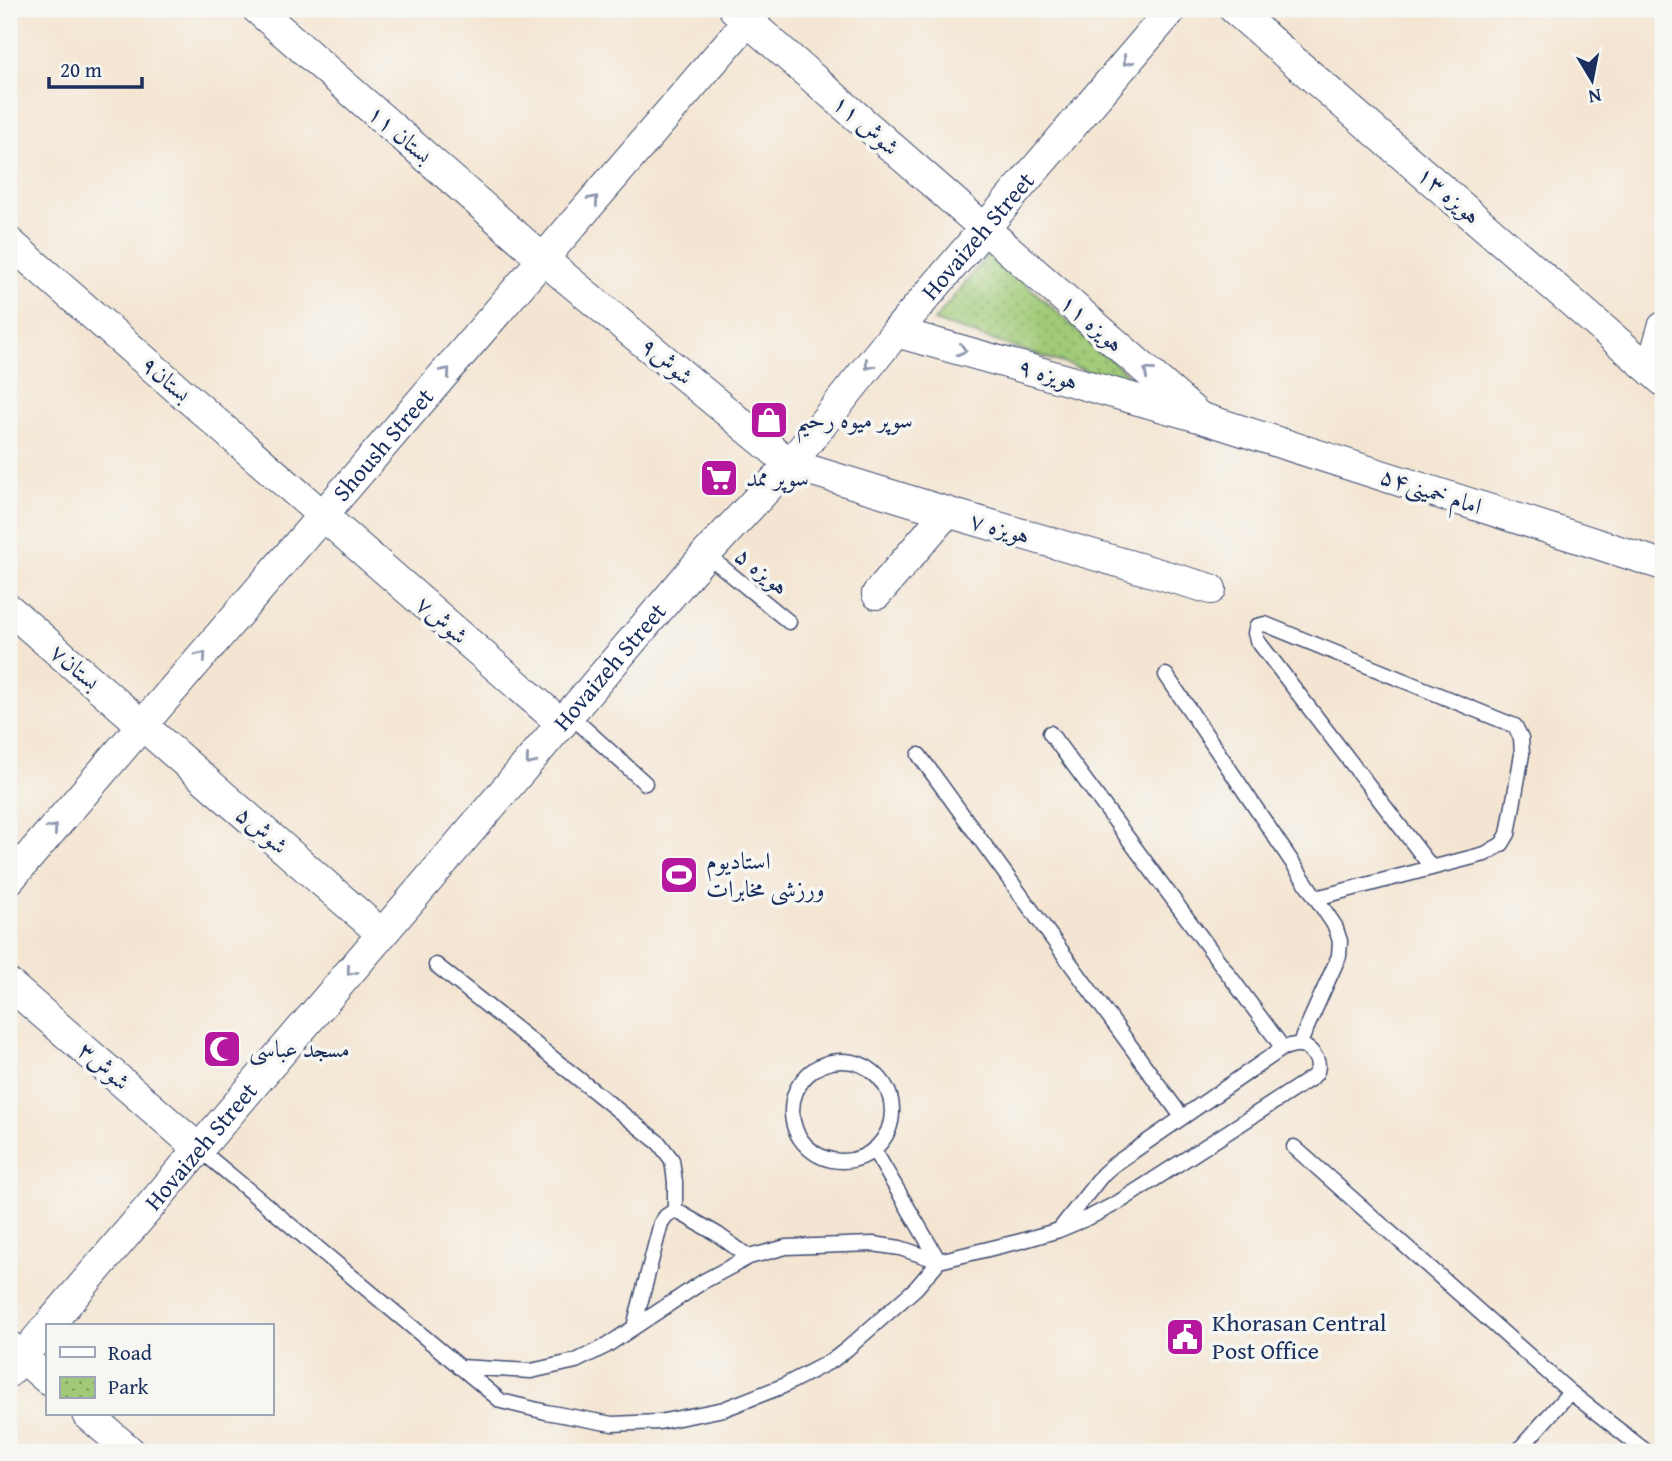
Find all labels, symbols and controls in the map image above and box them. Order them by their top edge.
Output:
scale bar [49,46,142,90]
north arrow [1556,46,1626,116]
one-way arrow [1123,52,1135,65]
text: 20 m [60,54,102,85]
text: N [1586,82,1604,112]
street label: شوش ۱۱ [825,85,908,164]
street label: بستان ۱۱ [360,96,441,172]
street label: هویزه ۱۳ [1410,157,1489,232]
street label: Hovaizeh Street [913,164,1043,307]
one-way arrow [586,195,598,208]
street label: هویزه ۱۱ [1053,285,1132,360]
street label: شوش۹ [633,328,701,393]
one-way arrow [956,342,968,356]
street label: بستان۹ [134,347,200,411]
street label: هویزه ۹ [1014,348,1082,399]
one-way arrow [865,358,878,370]
one-way arrow [438,368,450,381]
one-way arrow [1143,368,1156,380]
street label: Shoush Street [324,380,442,509]
shop icon: سوپر میوه رحیم [748,399,790,441]
place label: سوپر میوه رحیم [796,402,913,444]
supermarket icon: سوپر ممد [698,457,740,499]
street label: امام خمینی۵۴ [1375,458,1487,527]
place label: سوپر ممد [746,460,809,495]
street label: هویزه ۷ [966,502,1034,553]
street label: هویزه ۵ [728,538,797,603]
street label: شوش۷ [408,587,476,652]
street label: Hovaizeh Street [545,595,674,738]
street label: بستان۷ [43,635,109,699]
one-way arrow [194,652,206,665]
one-way arrow [526,753,538,766]
street label: شوش۵ [228,797,296,862]
one-way arrow [45,824,57,837]
place label: استادیوم ورزشی مخابرات [706,843,825,906]
sports icon: استادیوم ورزشی مخابرات [658,854,700,896]
one-way arrow [347,963,359,976]
mosque icon: مسجد عباسی [201,1028,243,1070]
place label: مسجد عباسی [249,1031,350,1066]
street label: شوش۳ [70,1033,138,1098]
street label: Hovaizeh Street [136,1074,266,1218]
place label: Khorasan Central Post Office [1212,1305,1387,1368]
public building icon: Khorasan Central Post Office [1164,1316,1206,1358]
legend [46,1324,273,1416]
text: Road [108,1337,153,1368]
text: Park [108,1371,149,1402]

